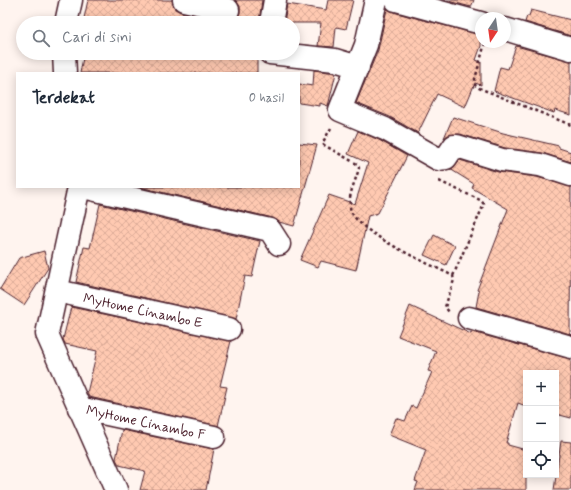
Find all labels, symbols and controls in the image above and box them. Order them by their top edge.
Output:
north arrow [475,12,511,48]
search box [16,16,300,60]
icon: search [30,27,52,49]
text: Cari di sini [62,28,132,48]
text: Terdekat [32,87,95,109]
text: 0 hasil [249,90,284,107]
street label: MyHome Cinambo E [81,290,204,332]
map controls [523,370,559,478]
button: + [523,370,559,406]
street label: MyHome Cinambo F [85,402,207,444]
button: − [523,406,559,442]
button: locate [523,442,559,478]

